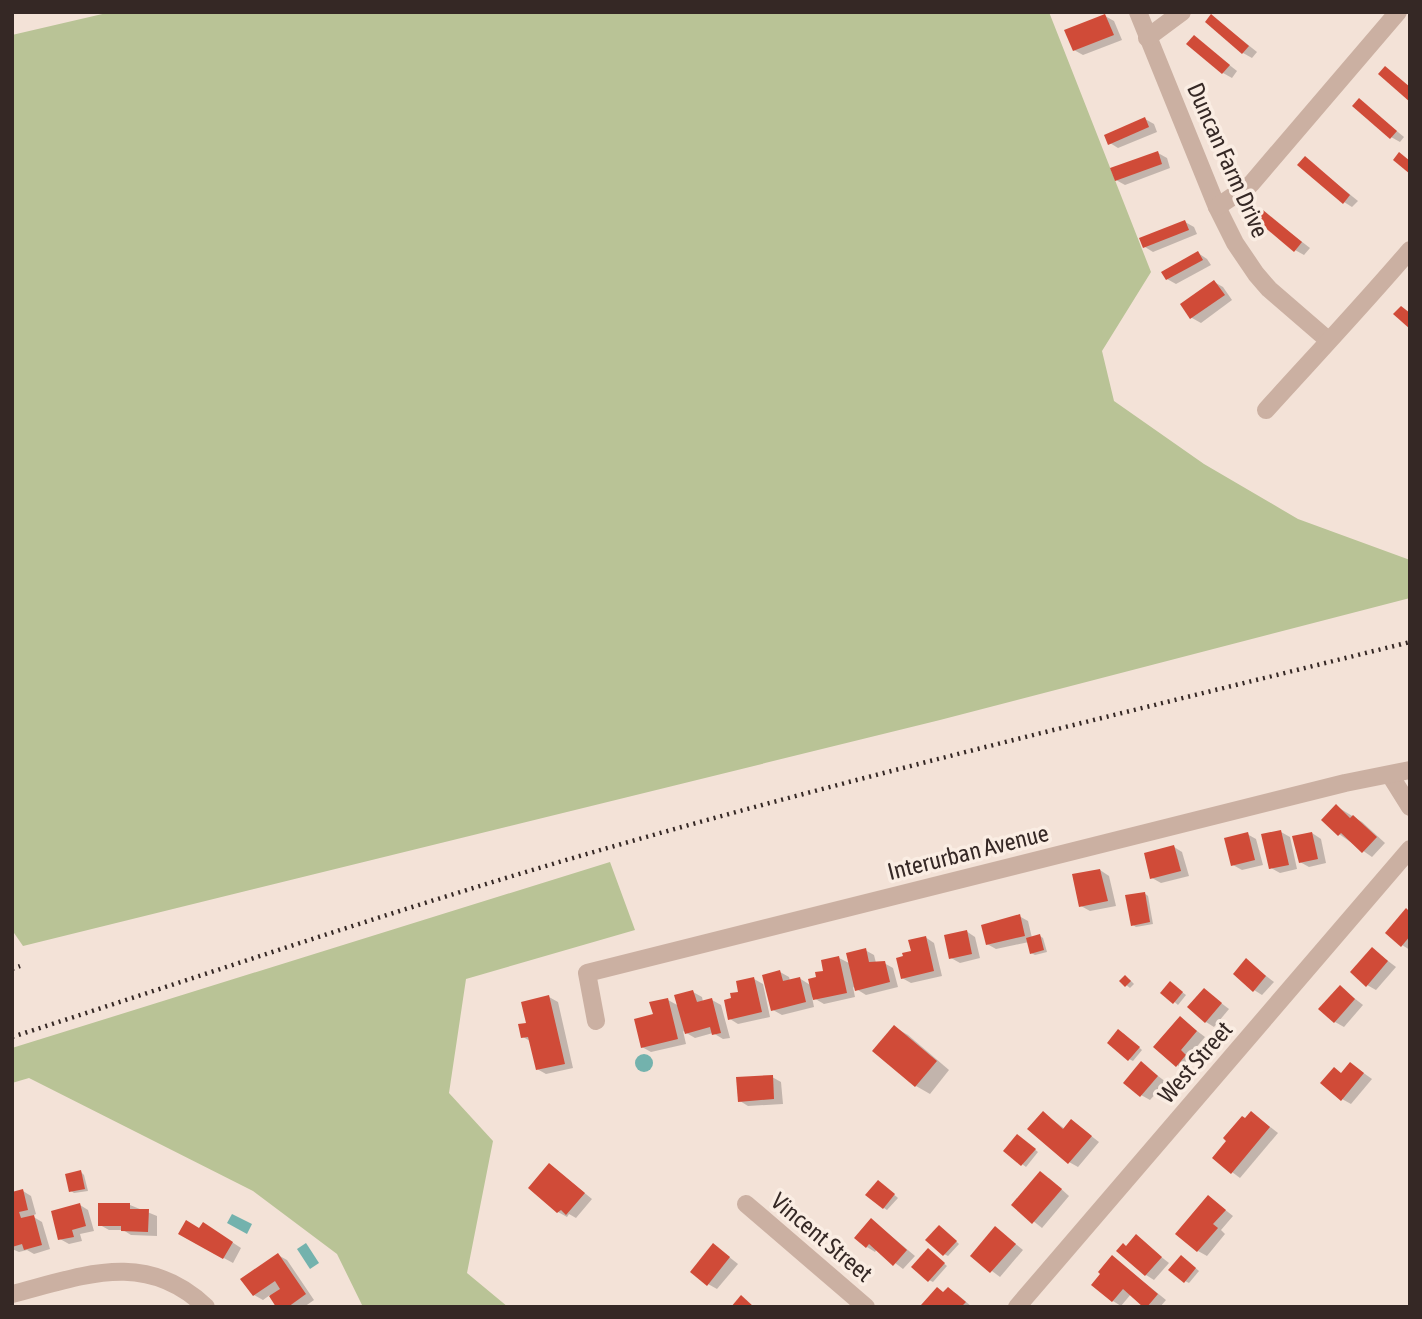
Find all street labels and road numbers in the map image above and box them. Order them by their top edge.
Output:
street label: Duncan Farm Drive [1182,79,1274,241]
street label: Interurban Avenue [885,819,1051,885]
street label: West Street [1152,1016,1238,1108]
street label: Vincent Street [766,1187,878,1287]

